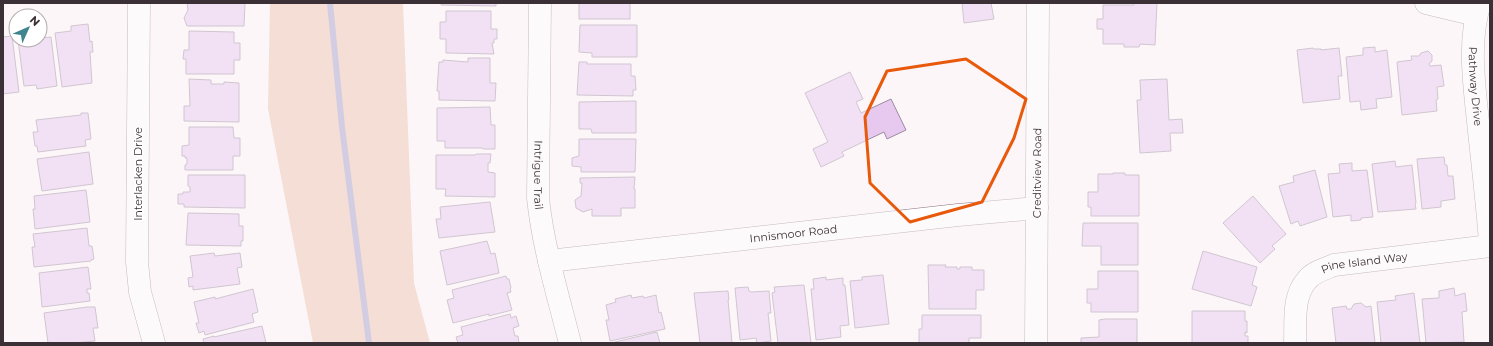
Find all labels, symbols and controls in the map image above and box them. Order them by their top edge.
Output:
north arrow [8,8,48,48]
text: N [27,13,43,29]
street label: Pathway Drive [1466,46,1485,127]
street label: Interlacken Drive [131,127,145,221]
street label: Creditview Road [1030,128,1044,218]
street label: Intrigue Trail [531,140,546,211]
street label: Innismoor Road [749,222,838,245]
street label: Pine Island Way [1319,249,1408,277]

